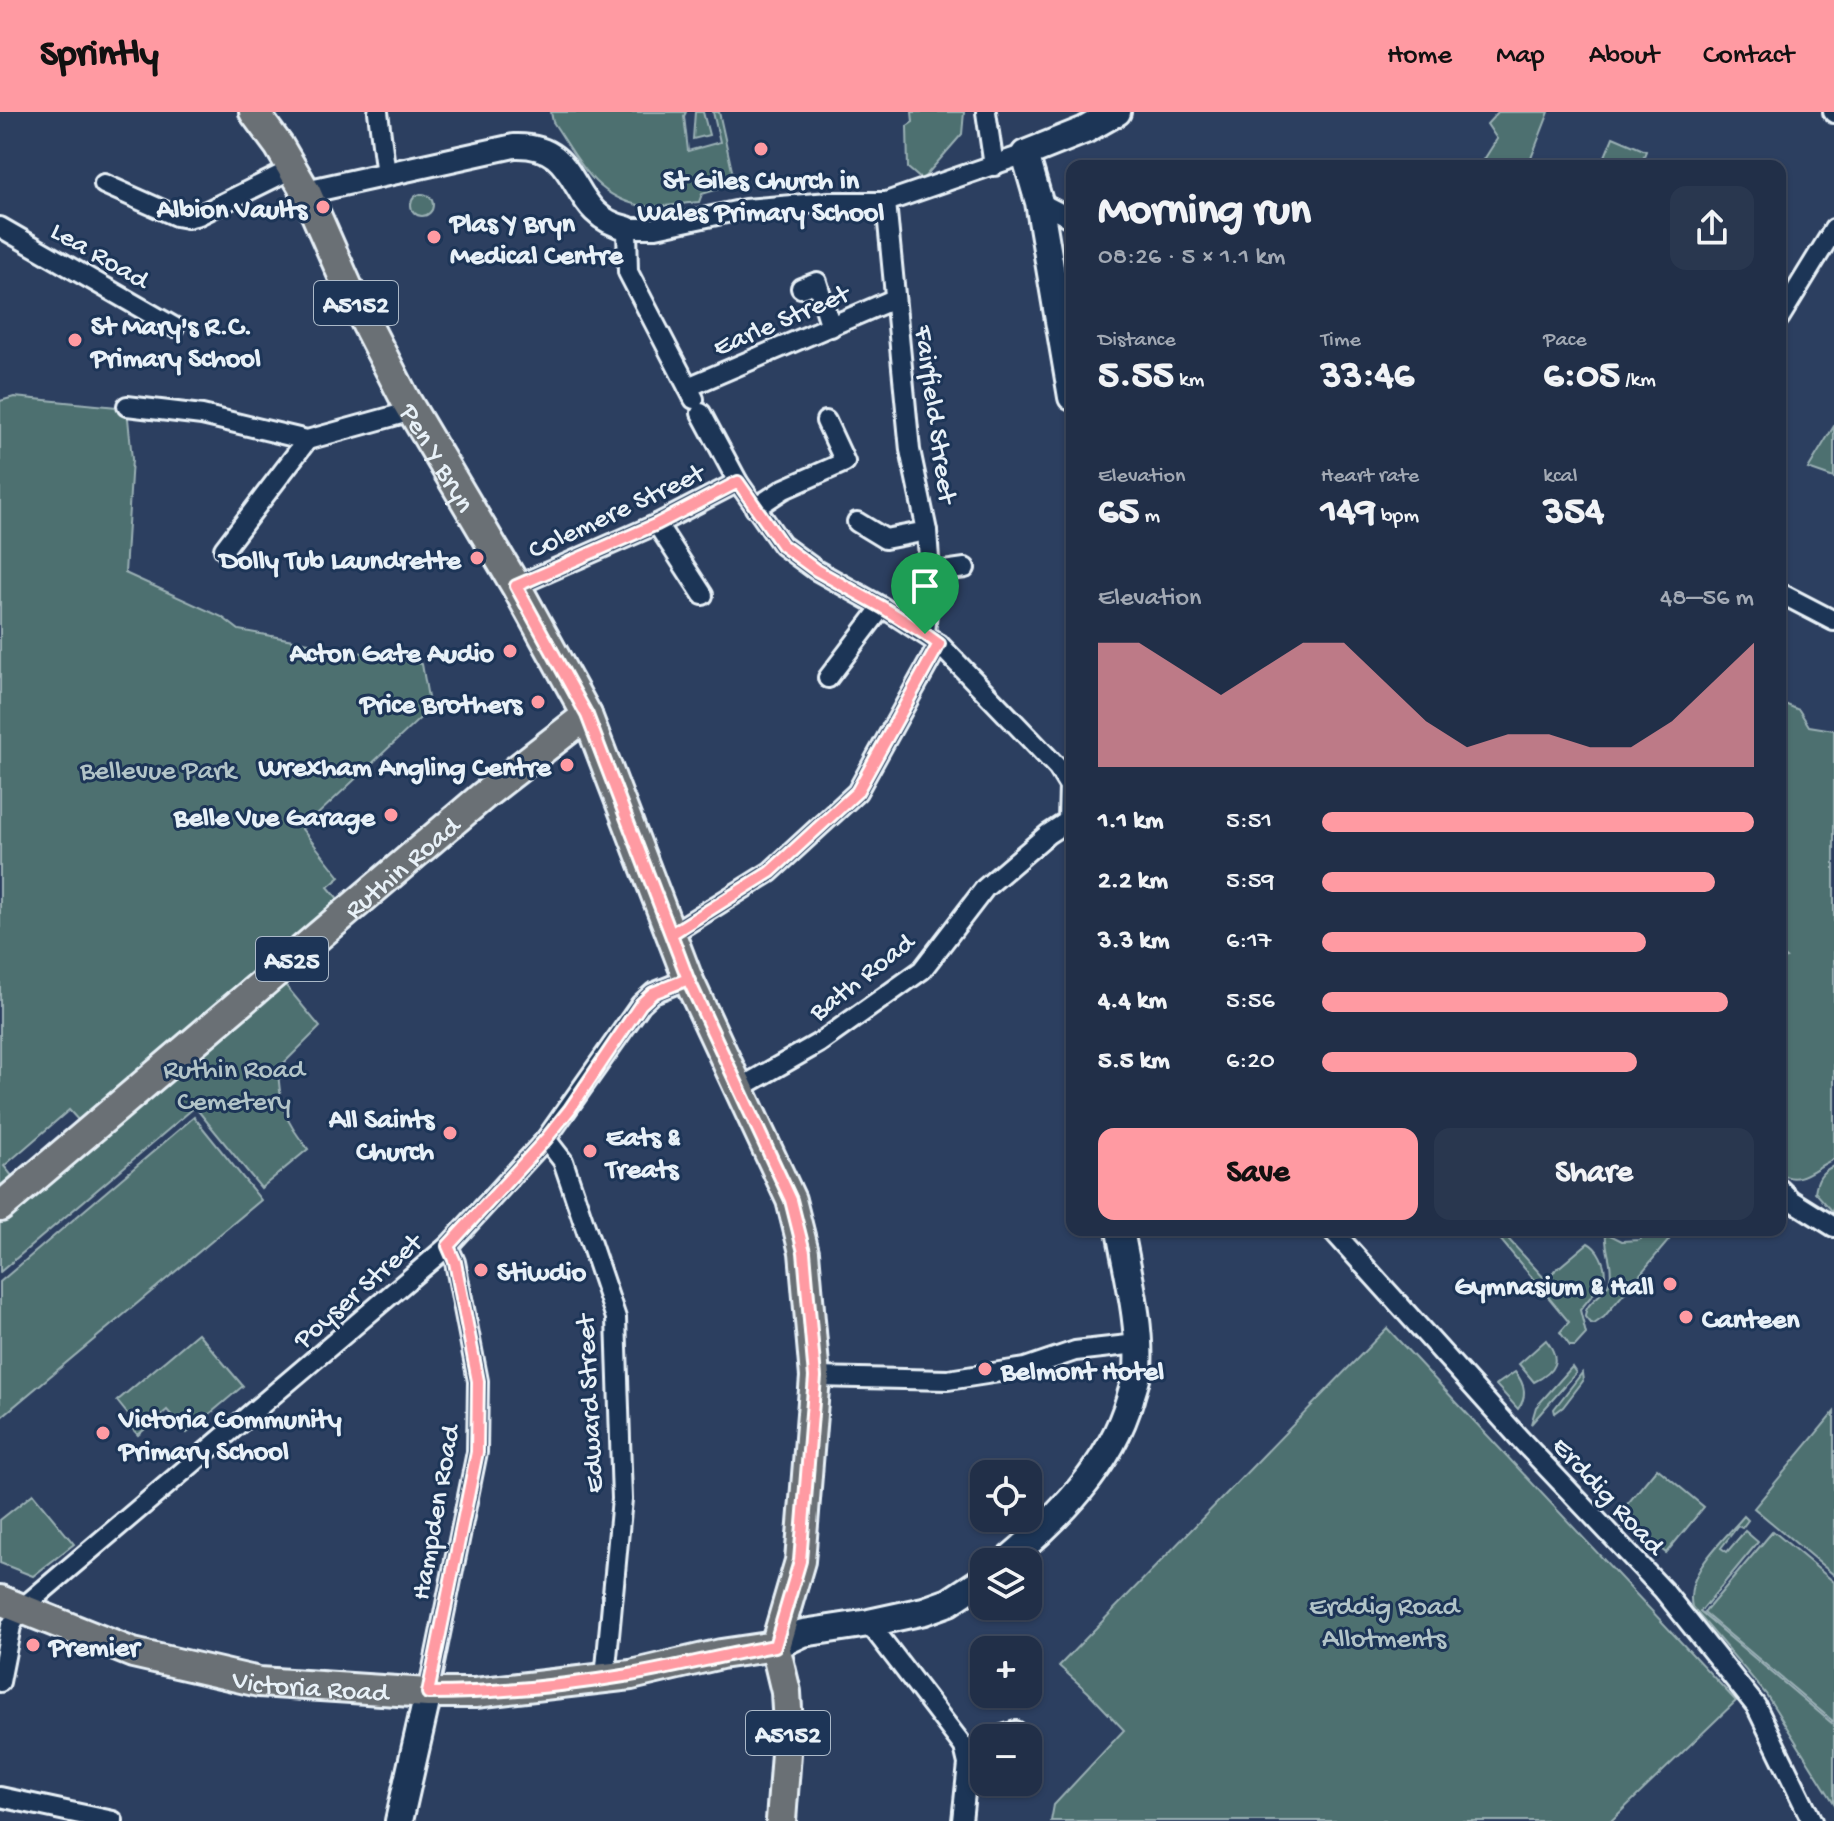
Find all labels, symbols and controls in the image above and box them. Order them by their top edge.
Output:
text: Sprintly [40,34,159,78]
text: Home [1387,40,1452,73]
text: Map [1496,40,1545,73]
text: About [1589,40,1659,73]
text: Contact [1703,40,1794,73]
marker: St Giles Church in Wales Primary School [752,140,770,158]
place label: St Giles Church in Wales Primary School [637,166,884,231]
button: share [1670,186,1754,270]
text: Morning run [1098,187,1311,239]
place label: Albion Vaults [156,195,309,228]
marker: Albion Vaults [314,198,332,216]
place label: Plas Y Bryn Medical Centre [448,209,624,274]
street label: Lea Road [44,216,156,299]
marker: Plas Y Bryn Medical Centre [425,228,443,246]
text: 08:26 · 5 × 1.1 km [1098,243,1285,274]
street label: Earle Street [709,278,857,366]
road number: A5152 [314,281,398,325]
place label: St Mary's R.C. Primary School [89,312,261,377]
street label: Fairfield Street [905,323,963,508]
text: Distance [1098,328,1176,354]
text: Time [1321,328,1361,354]
text: Pace [1543,328,1587,354]
marker: St Mary's R.C. Primary School [66,331,84,349]
text: 5.55 [1098,354,1174,401]
text: 33:46 [1321,354,1414,401]
text: 6:05 [1543,354,1620,401]
text: km [1174,368,1204,394]
text: /km [1620,368,1656,394]
street label: Pen Y Bryn [390,398,481,520]
street label: Colemere Street [524,457,712,568]
text: Elevation [1098,464,1185,490]
text: Heart rate [1321,464,1419,490]
text: kcal [1543,464,1578,490]
text: 65 [1098,490,1139,537]
text: 149 [1321,490,1376,537]
text: 354 [1543,490,1604,537]
text: m [1139,504,1160,530]
text: bpm [1376,504,1419,530]
place label: Dolly Tub Laundrette [217,546,463,579]
marker: Dolly Tub Laundrette [468,549,486,567]
pin [891,552,959,634]
icon: arrive [903,564,947,608]
text: Elevation [1098,584,1201,615]
text: 48–56 m [1660,584,1754,615]
place label: Acton Gate Audio [289,639,494,672]
marker: Acton Gate Audio [501,642,519,660]
place label: Price Brothers [358,690,524,723]
marker: Price Brothers [529,693,547,711]
place label: Wrexham Angling Centre [257,753,553,786]
park label: Bellevue Park [79,756,238,789]
marker: Wrexham Angling Centre [558,756,576,774]
place label: Belle Vue Garage [173,803,377,836]
marker: Belle Vue Garage [382,806,400,824]
text: 1.1 km [1098,807,1163,838]
text: 5:51 [1226,807,1272,838]
street label: Ruthin Road [339,809,470,928]
text: 2.2 km [1098,867,1168,898]
text: 5:59 [1226,867,1275,898]
street label: Bath Road [803,926,924,1030]
text: 3.3 km [1098,927,1169,958]
text: 6:17 [1226,927,1271,958]
road number: A525 [256,937,328,981]
text: 4.4 km [1098,987,1167,1018]
text: 5:56 [1226,987,1275,1018]
text: 5.5 km [1098,1047,1170,1078]
text: 6:20 [1226,1047,1275,1078]
park label: Ruthin Road Cemetery [163,1055,307,1120]
place label: All Saints Church [328,1105,436,1170]
place label: Eats & Treats [604,1123,681,1188]
marker: All Saints Church [441,1124,459,1142]
button: Save [1098,1128,1418,1220]
button: Share [1434,1128,1754,1220]
marker: Eats & Treats [581,1142,599,1160]
street label: Poyser Street [287,1226,432,1358]
place label: Stiwdio [497,1258,587,1291]
marker: Stiwdio [472,1261,490,1279]
place label: Gymnasium & Hall [1454,1272,1654,1305]
marker: Gymnasium & Hall [1661,1275,1679,1293]
place label: Canteen [1702,1305,1800,1338]
marker: Canteen [1677,1308,1695,1326]
street label: Edward Street [570,1311,613,1494]
place label: Belmont Hotel [1000,1357,1164,1390]
marker: Belmont Hotel [976,1360,994,1378]
place label: Victoria Community Primary School [117,1405,342,1470]
street label: Hampden Road [406,1420,470,1603]
marker: Victoria Community Primary School [94,1424,112,1442]
street label: Erddig Road [1544,1431,1672,1565]
map controls [970,1460,1042,1796]
button: locate [970,1460,1042,1532]
button: layers [970,1548,1042,1620]
park label: Erddig Road Allotments [1309,1592,1462,1657]
place label: Premier [47,1633,142,1666]
marker: Premier [24,1636,42,1654]
button: + [970,1636,1042,1708]
street label: Victoria Road [227,1664,392,1712]
road number: A5152 [746,1711,830,1755]
button: − [970,1724,1042,1796]

